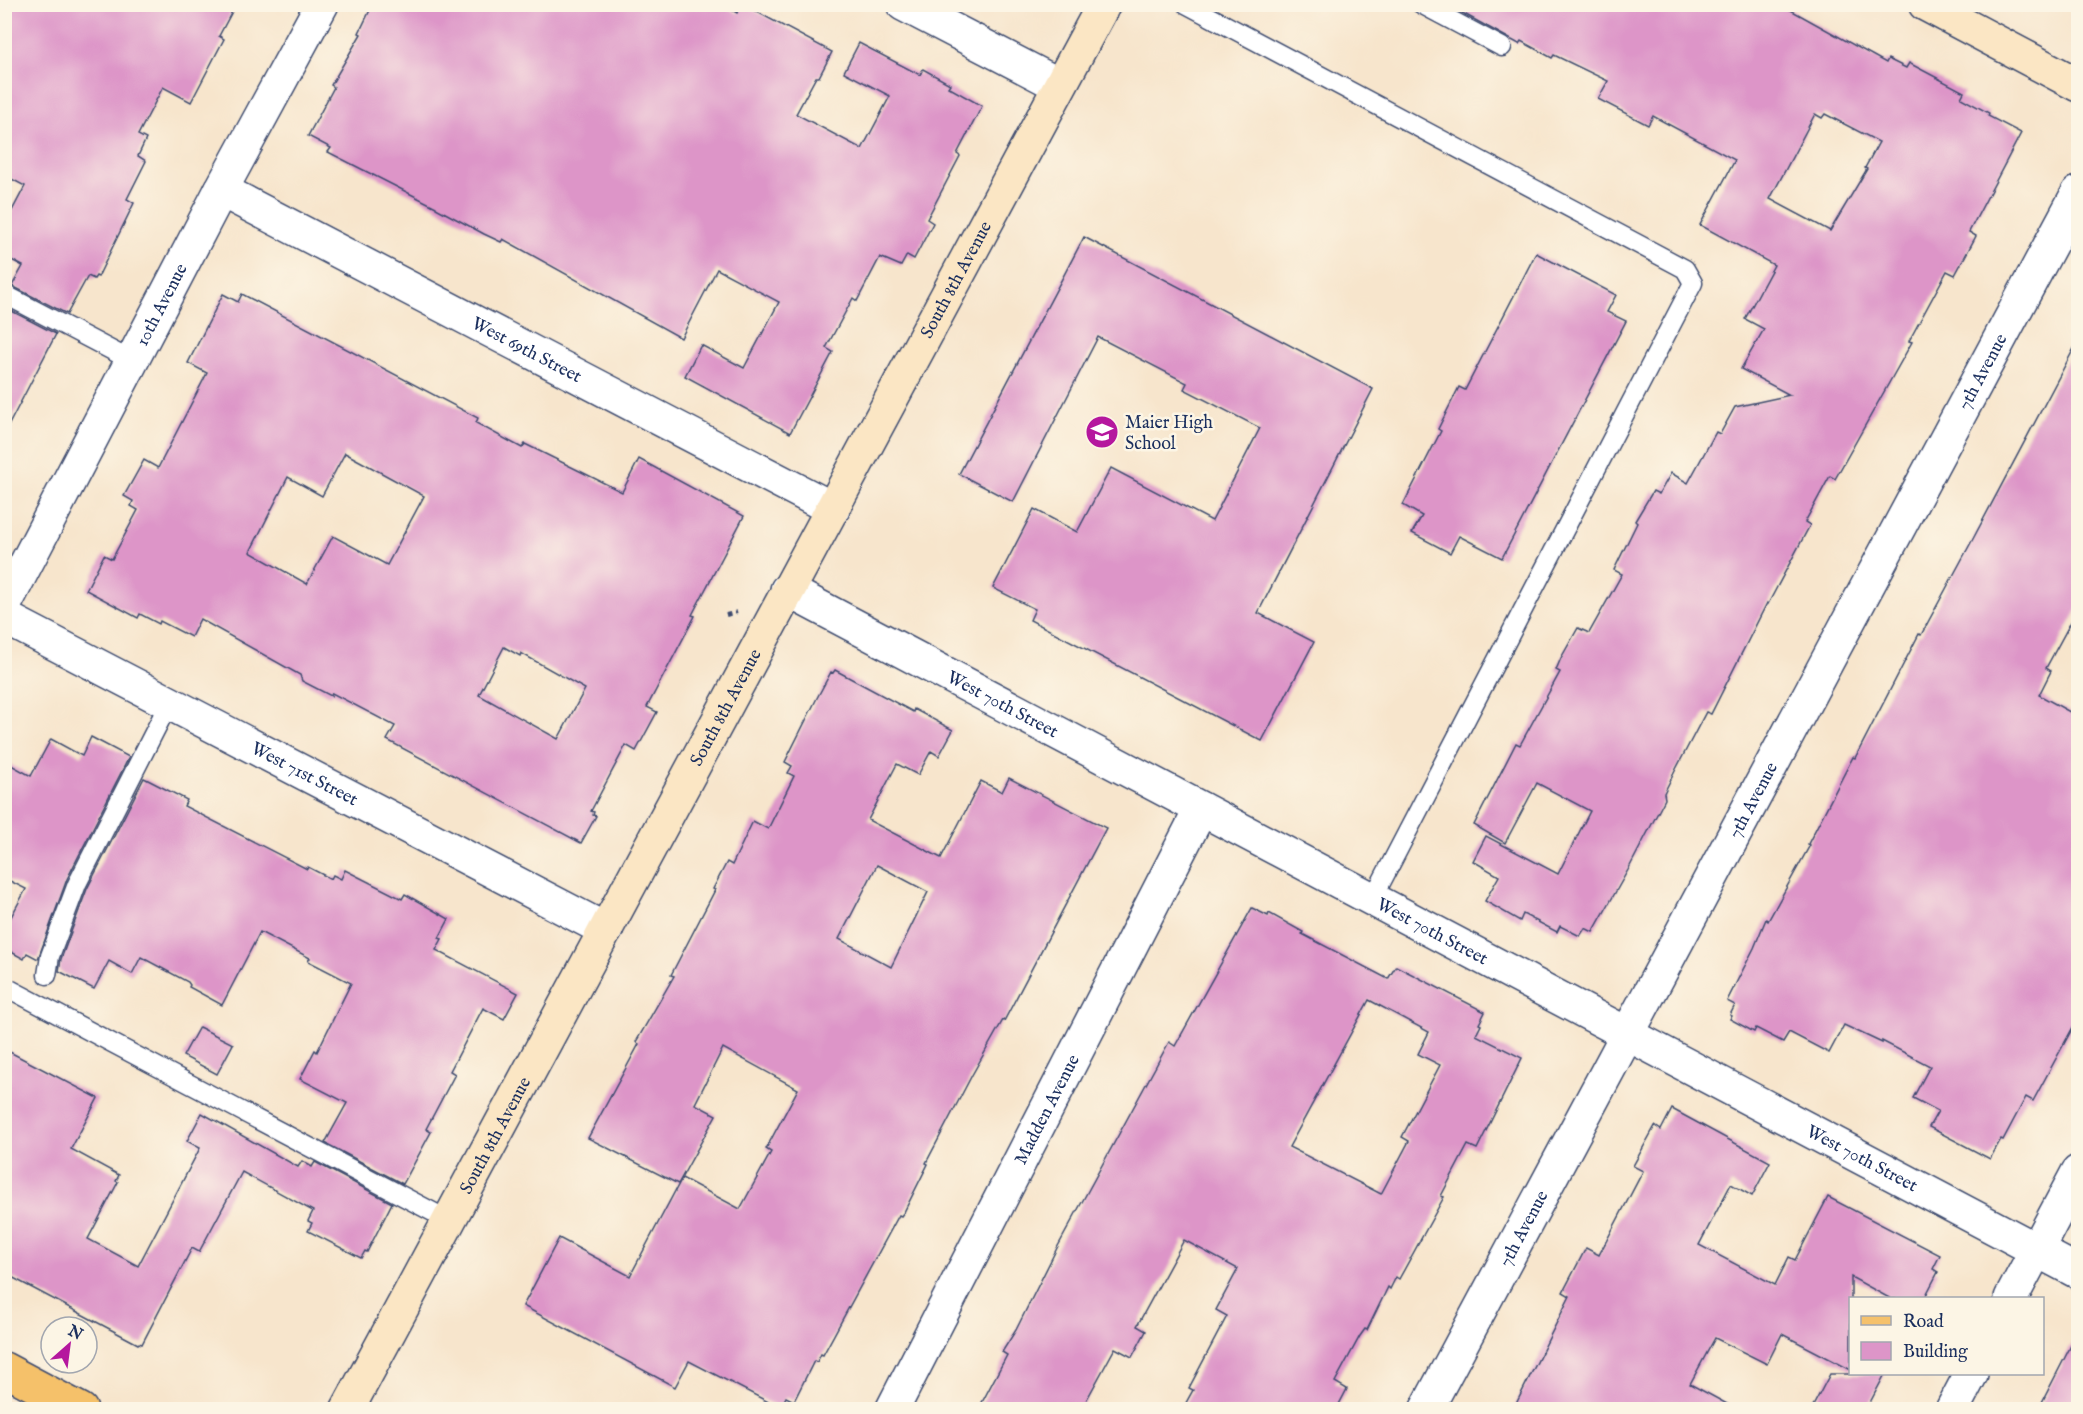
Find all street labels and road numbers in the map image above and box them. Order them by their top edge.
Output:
street label: South 8th Avenue [916,218,998,343]
street label: 10th Avenue [132,260,194,351]
street label: West 69th Street [467,313,585,389]
street label: 7th Avenue [1954,330,2013,414]
street label: South 8th Avenue [686,645,768,771]
street label: West 70th Street [942,666,1062,744]
street label: West 71st Street [247,737,361,812]
street label: 7th Avenue [1724,759,1784,843]
street label: West 70th Street [1372,893,1491,971]
street label: Madden Avenue [1010,1051,1086,1169]
street label: South 8th Avenue [455,1073,537,1199]
street label: West 70th Street [1802,1120,1921,1198]
street label: 7th Avenue [1495,1187,1554,1271]

